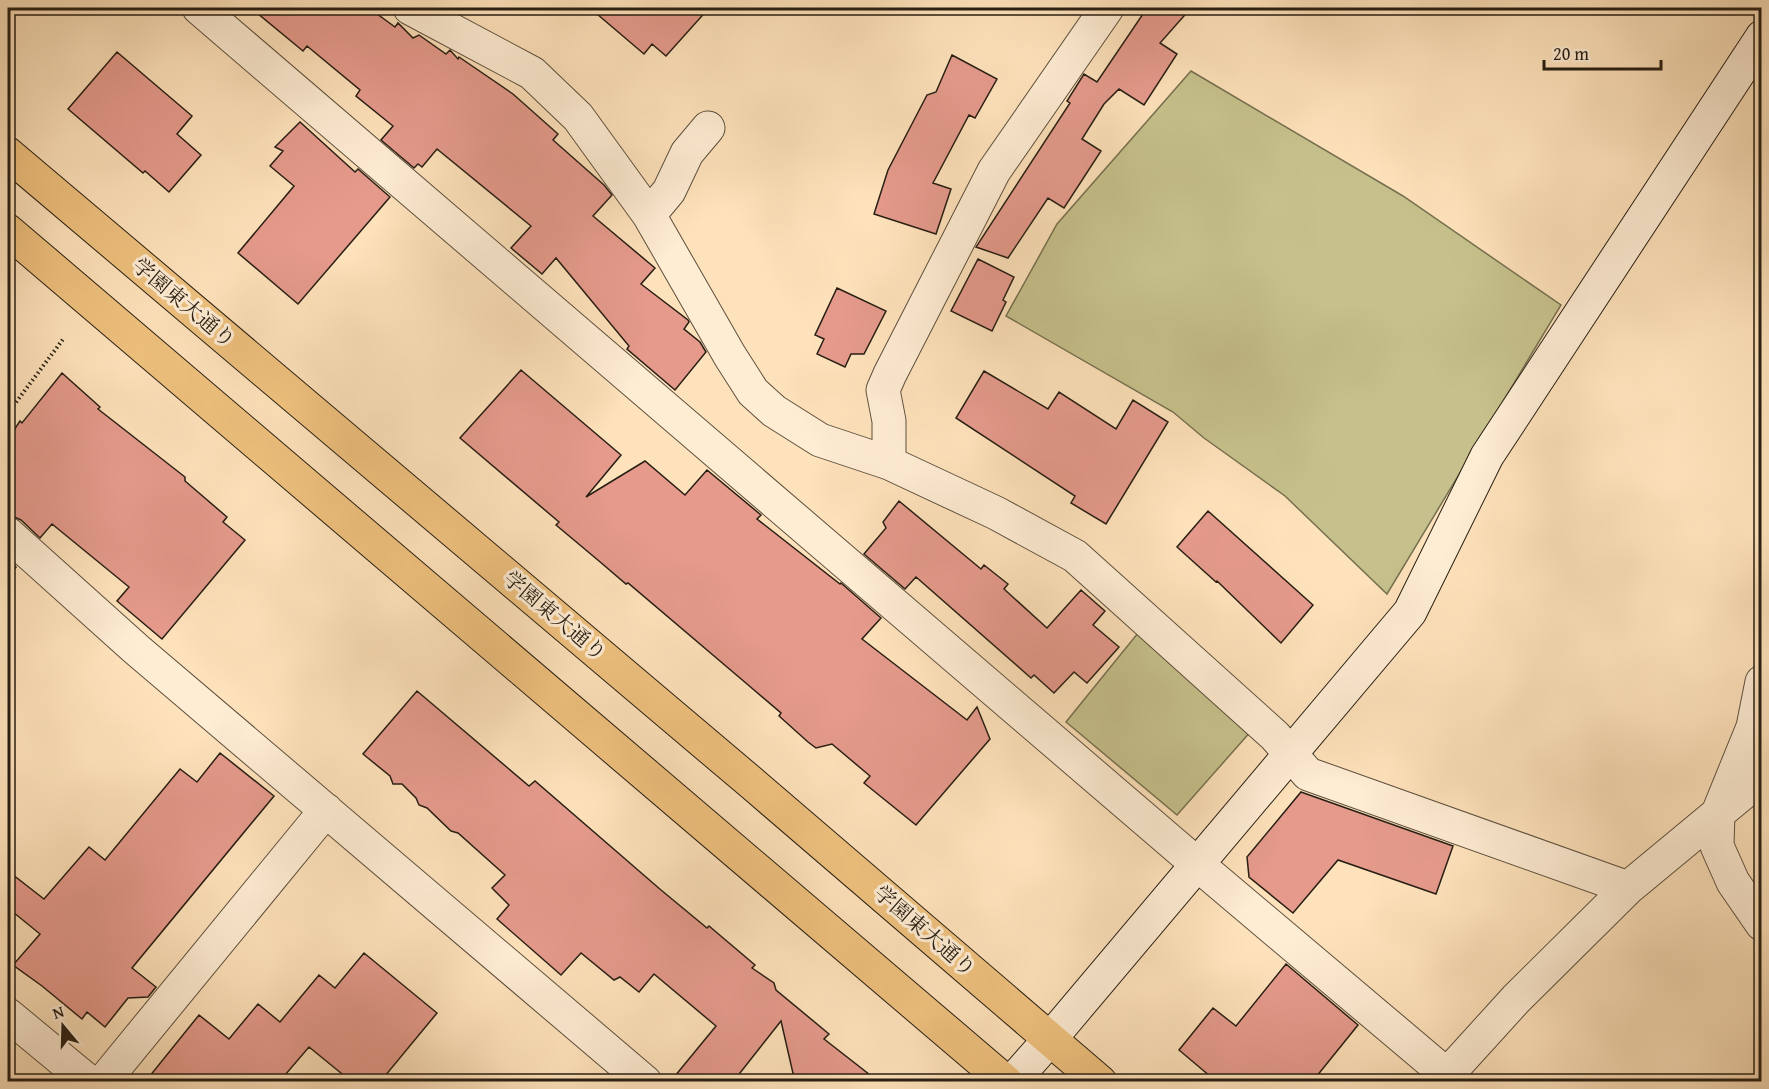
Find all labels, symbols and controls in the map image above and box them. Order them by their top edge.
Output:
scale bar [1544,33,1661,71]
text: 20 m [1553,40,1589,67]
street label: 学園東大通り [126,250,243,355]
street label: 学園東大通り [497,563,614,668]
street label: 学園東大通り [868,878,983,984]
north arrow [33,996,93,1056]
text: N [49,999,67,1025]

